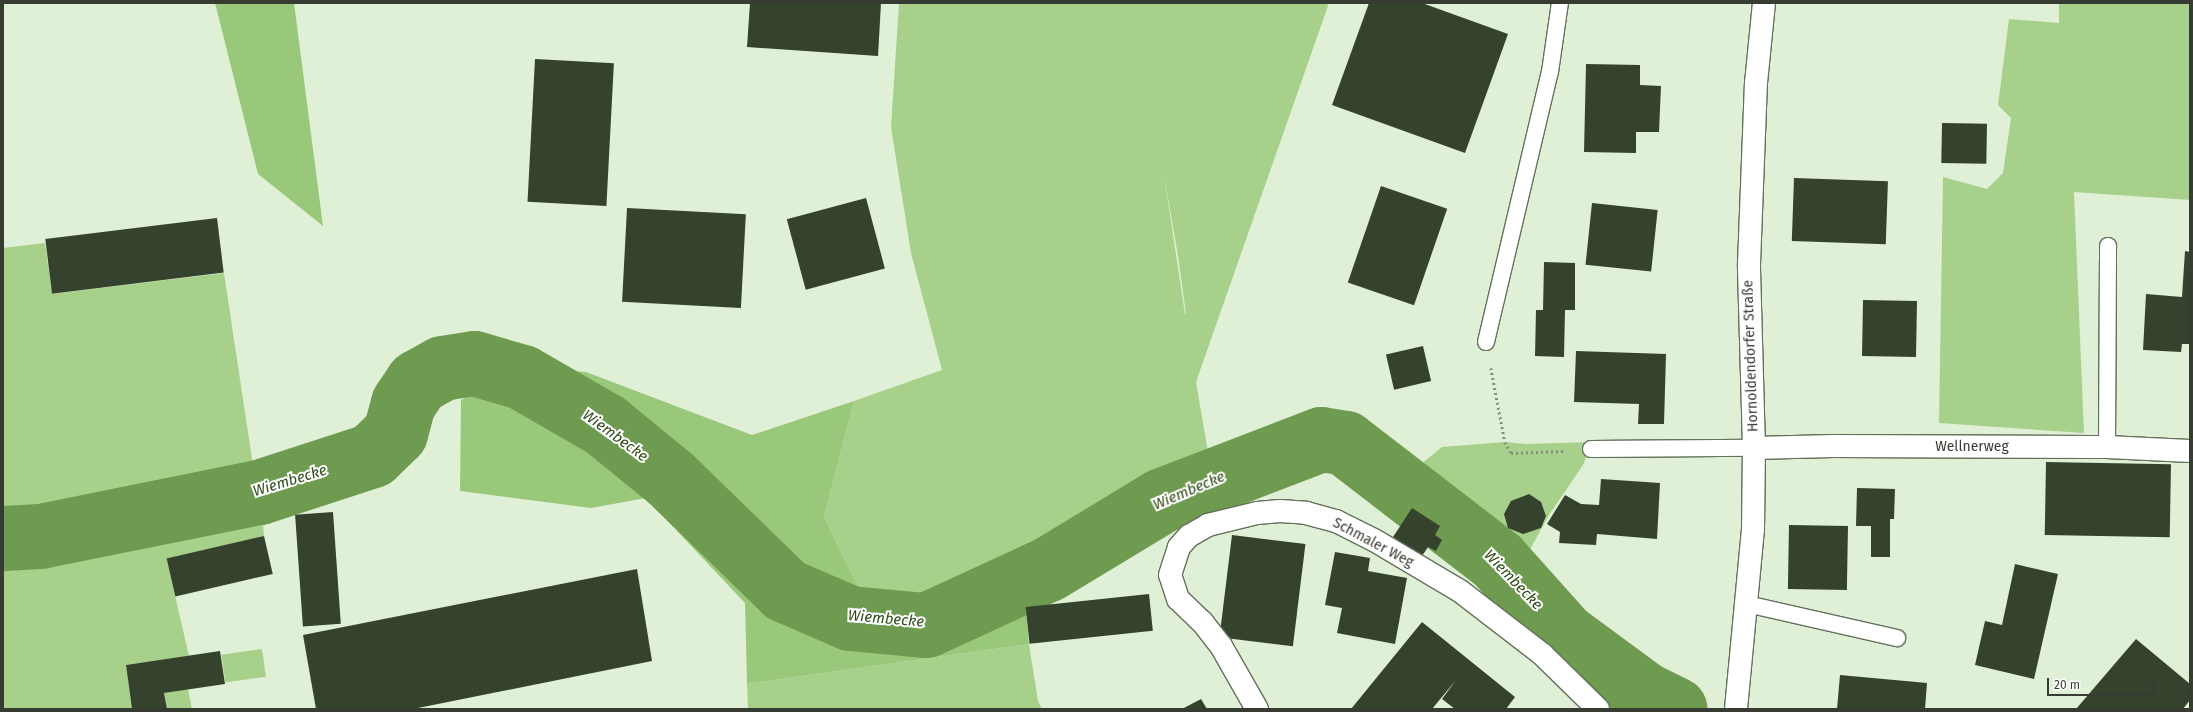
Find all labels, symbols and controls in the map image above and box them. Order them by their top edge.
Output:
street label: Hornoldendorfer Straße [1740,280,1762,432]
water label: Wiembecke [579,406,651,466]
street label: Wellnerweg [1935,439,2009,455]
water label: Wiembecke [251,461,329,501]
water label: Wiembecke [1150,468,1228,514]
street label: Schmaler Weg [1330,515,1416,571]
water label: Wiembecke [1480,546,1546,614]
water label: Wiembecke [847,607,925,631]
scale bar [2049,670,2157,696]
text: 20 m [2054,678,2080,692]

